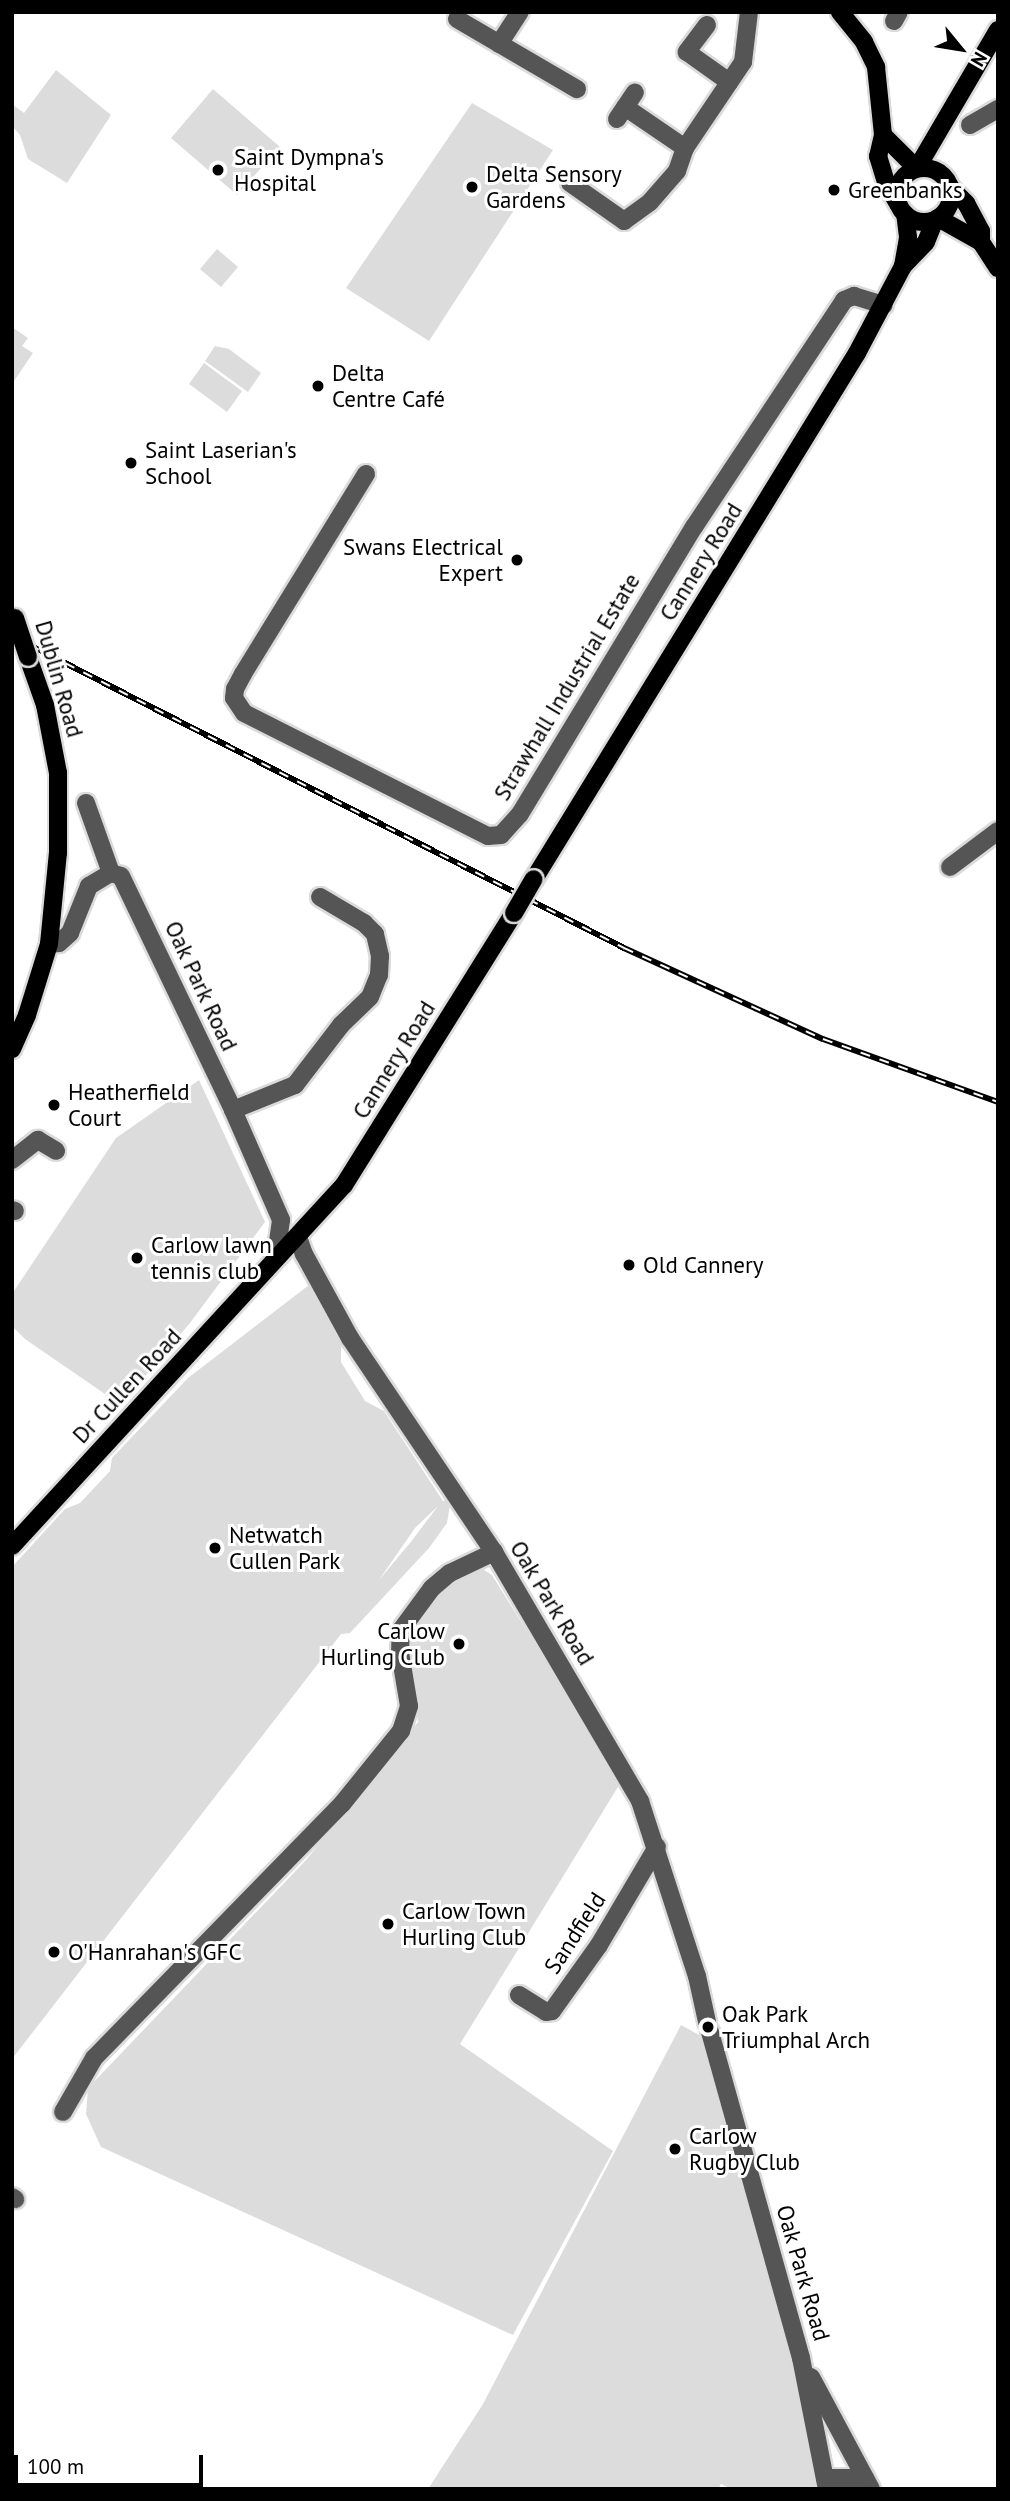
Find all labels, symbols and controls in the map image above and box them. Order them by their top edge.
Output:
north arrow [926,14,996,84]
text: N [966,48,993,71]
place label: Saint Dympna's Hospital [234,143,384,197]
marker: Saint Dympna's Hospital [208,160,228,180]
place label: Delta Sensory Gardens [486,160,622,214]
place label: Greenbanks [848,176,963,204]
marker: Delta Sensory Gardens [464,179,480,195]
marker: Greenbanks [826,182,842,198]
place label: Delta Centre Café [332,359,445,413]
marker: Delta Centre Café [310,378,326,394]
place label: Saint Laserian's School [145,436,297,490]
marker: Saint Laserian's School [123,455,139,471]
street label: Cannery Road [654,498,748,626]
place label: Swans Electrical Expert [343,533,503,587]
marker: Swans Electrical Expert [509,552,525,568]
street label: Strawhall Industrial Estate [488,568,646,806]
street label: Dublin Road [29,617,89,741]
street label: Oak Park Road [159,916,243,1056]
street label: Cannery Road [347,996,441,1124]
place label: Heatherfield Court [68,1078,190,1132]
marker: Heatherfield Court [46,1097,62,1113]
place label: Carlow lawn tennis club [151,1231,272,1285]
marker: Carlow lawn tennis club [129,1250,145,1266]
place label: Old Cannery [643,1251,763,1279]
marker: Old Cannery [621,1257,637,1273]
street label: Dr Cullen Road [67,1323,187,1449]
place label: Netwatch Cullen Park [229,1521,340,1575]
street label: Oak Park Road [504,1535,600,1671]
marker: Netwatch Cullen Park [207,1540,223,1556]
place label: Carlow Hurling Club [321,1617,445,1671]
marker: Carlow Hurling Club [451,1636,467,1652]
street label: Sandfield [538,1887,612,1979]
place label: Carlow Town Hurling Club [402,1897,527,1951]
marker: Carlow Town Hurling Club [380,1916,396,1932]
place label: O'Hanrahan's GFC [68,1938,242,1966]
marker: O'Hanrahan's GFC [46,1944,62,1960]
place label: Oak Park Triumphal Arch [722,2000,871,2054]
marker: Oak Park Triumphal Arch [700,2019,716,2035]
place label: Carlow Rugby Club [689,2122,801,2176]
marker: Carlow Rugby Club [667,2141,683,2157]
street label: Oak Park Road [770,2201,836,2345]
scale bar [18,2442,206,2486]
text: 100 m [27,2453,84,2480]

